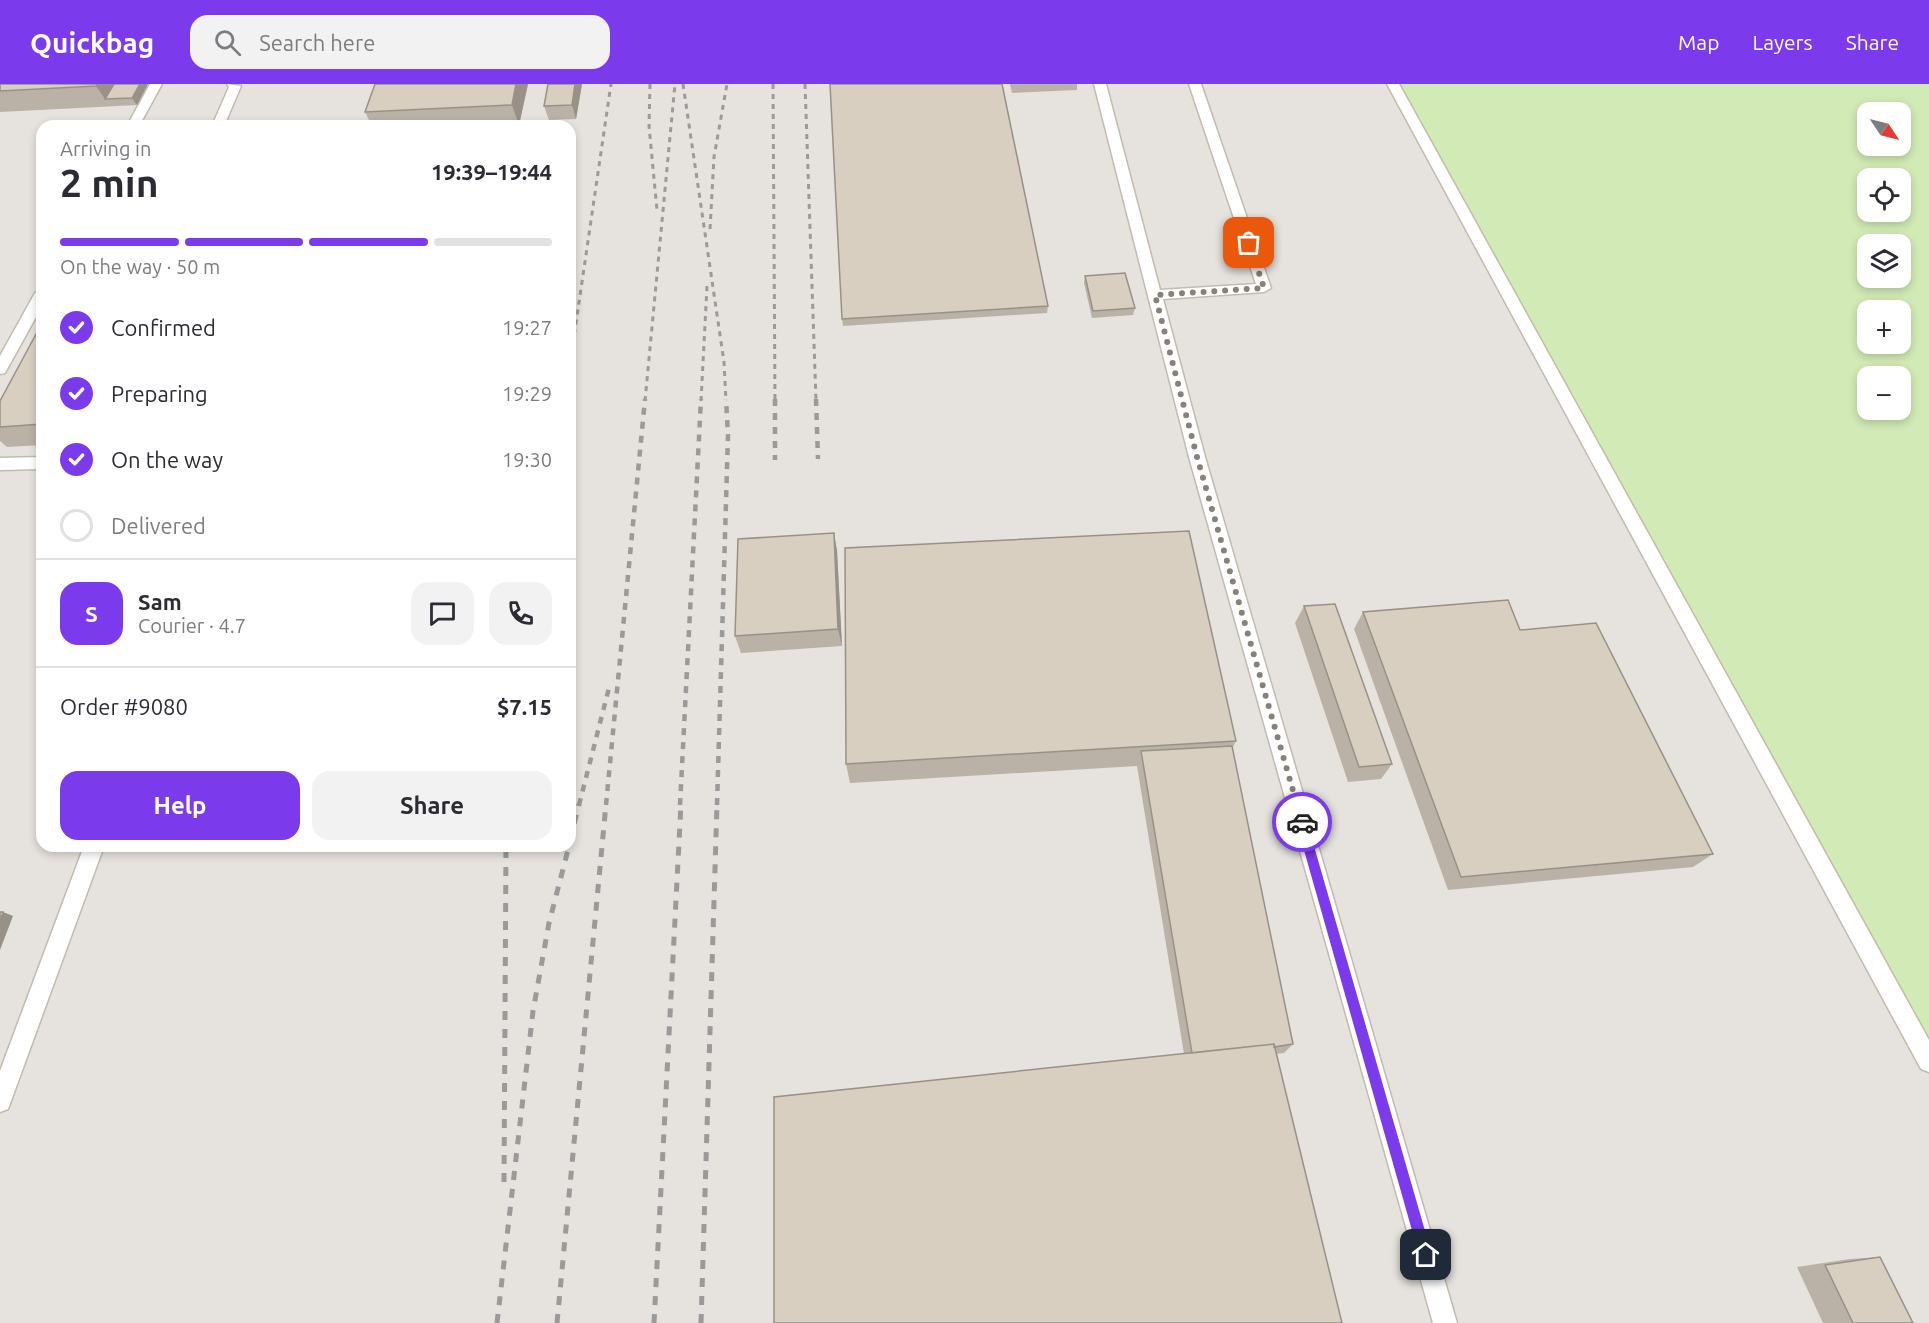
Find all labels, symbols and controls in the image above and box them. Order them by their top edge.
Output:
search box [190,15,610,69]
icon: search [211,26,244,59]
text: Quickbag [30,27,154,58]
text: Search here [259,30,375,55]
text: Map [1678,30,1719,54]
text: Layers [1752,30,1813,54]
text: Share [1846,30,1899,54]
north arrow [1857,102,1911,156]
map controls [1857,102,1911,420]
text: Arriving in [60,137,151,160]
text: 19:39–19:44 [431,159,552,184]
text: 2 min [60,161,159,204]
button: locate [1857,168,1911,222]
pin [1223,217,1274,268]
icon: bag [1232,226,1265,259]
button: layers [1857,234,1911,288]
text: On the way · 50 m [60,255,220,278]
button: + [1857,300,1911,354]
icon: check [60,311,93,344]
text: Confirmed [111,315,216,340]
text: 19:27 [502,316,552,339]
button: − [1857,366,1911,420]
icon: check [60,377,93,410]
text: Preparing [111,381,208,406]
text: 19:29 [502,382,552,405]
icon: check [60,443,93,476]
text: On the way [111,447,223,472]
text: 19:30 [502,448,552,471]
text: Delivered [111,513,206,538]
button: chat [411,582,474,645]
button: phone [489,582,552,645]
text: Sam [138,589,182,614]
text: S [85,601,98,626]
text: Courier · 4.7 [138,614,246,637]
text: Order #9080 [60,694,188,719]
text: $7.15 [497,694,552,719]
button: Help [60,771,300,840]
button: Share [312,771,552,840]
courier [1272,792,1332,852]
icon: car [1286,806,1319,839]
pin [1400,1229,1451,1280]
icon: home [1409,1238,1442,1271]

